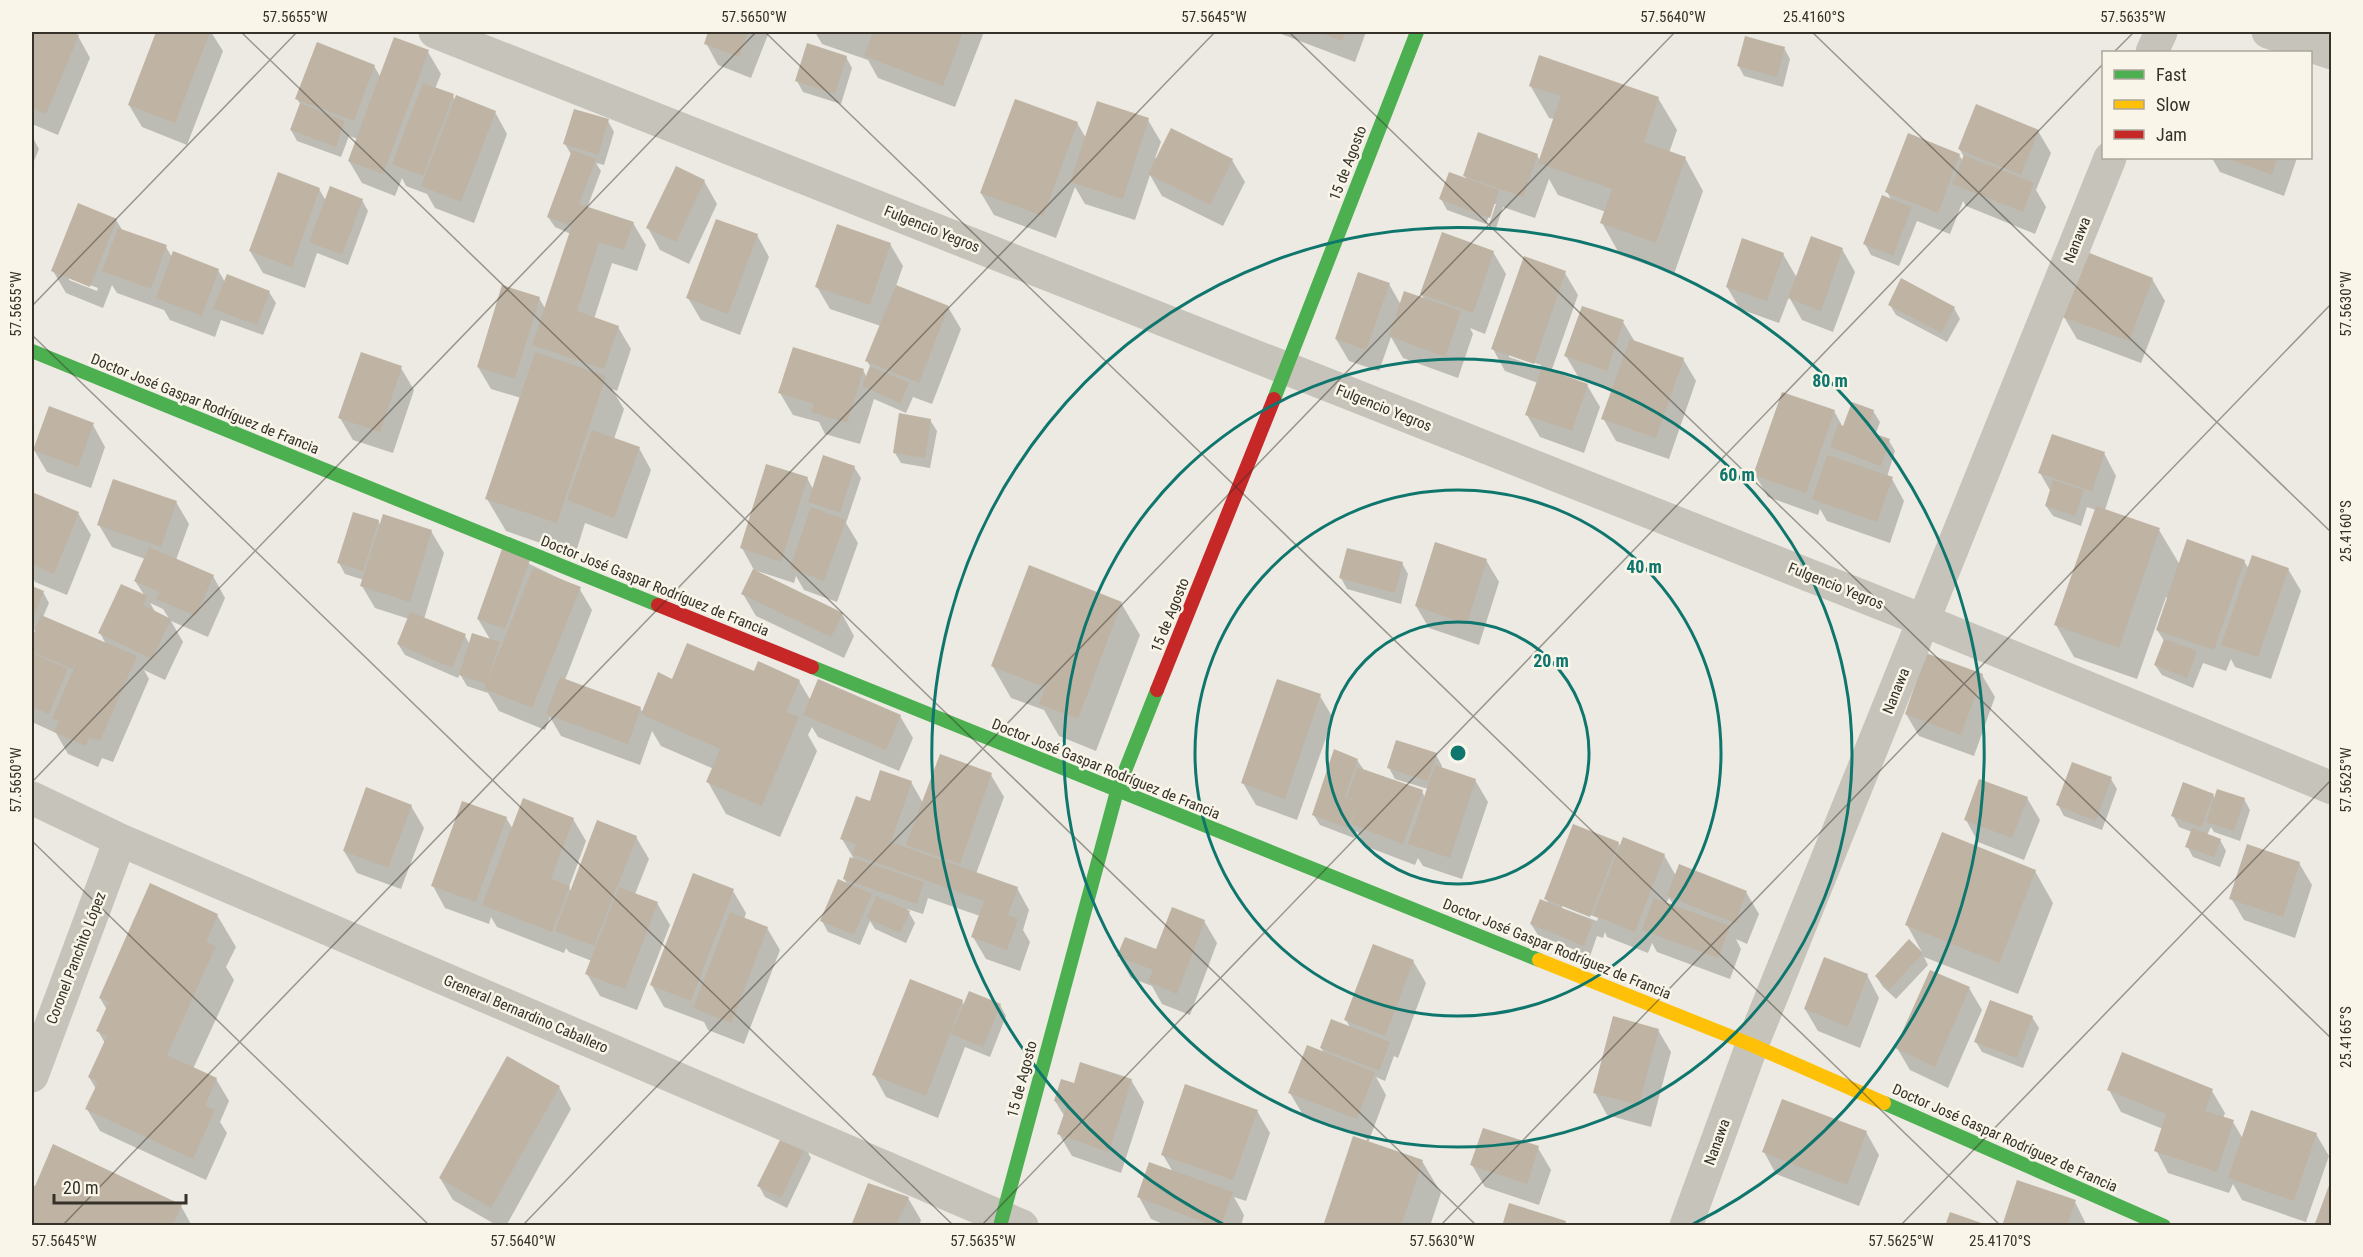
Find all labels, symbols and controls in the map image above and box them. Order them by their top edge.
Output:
text: 57.5655°W [262,8,328,26]
text: 57.5650°W [721,8,787,26]
text: 57.5645°W [1181,8,1247,26]
text: 57.5640°W [1640,8,1706,26]
text: 25.4160°S [1783,8,1845,26]
text: 57.5635°W [2100,8,2166,26]
legend [2102,51,2312,159]
text: Fast [2156,64,2187,85]
text: Slow [2156,94,2191,115]
street label: 15 de Agosto [1326,123,1370,203]
text: Jam [2156,124,2187,145]
street label: Fulgencio Yegros [882,202,983,256]
street label: Nanawa [2060,214,2094,266]
text: 57.5655°W [7,271,25,337]
text: 57.5630°W [2337,271,2355,337]
street label: Doctor José Gaspar Rodríguez de Francia [88,350,322,458]
text: 80 m [1812,370,1848,391]
street label: Fulgencio Yegros [1334,381,1435,435]
text: 60 m [1719,464,1755,485]
text: 25.4160°S [2337,500,2355,562]
street label: Doctor José Gaspar Rodríguez de Francia [538,532,772,640]
text: 40 m [1626,556,1662,577]
street label: Fulgencio Yegros [1786,559,1887,613]
street label: 15 de Agosto [1147,575,1193,655]
text: 20 m [1533,650,1569,671]
street label: Nanawa [1879,665,1913,717]
street label: Doctor José Gaspar Rodríguez de Francia [989,715,1223,823]
centre of rings [1448,743,1468,763]
text: 57.5650°W [7,747,25,813]
text: 57.5625°W [2337,747,2355,813]
street label: Coronel Panchito López [42,889,110,1027]
street label: Doctor José Gaspar Rodríguez de Francia [1440,895,1674,1003]
street label: Greneral Bernardino Caballero [441,971,611,1057]
text: 25.4165°S [2337,1006,2355,1068]
street label: 15 de Agosto [1003,1039,1041,1119]
street label: Doctor José Gaspar Rodríguez de Francia [1890,1080,2120,1196]
street label: Nanawa [1700,1116,1734,1168]
scale bar [54,1167,186,1205]
text: 20 m [63,1177,98,1198]
text: 57.5645°W [31,1232,97,1250]
text: 57.5640°W [490,1232,556,1250]
text: 57.5635°W [950,1232,1016,1250]
text: 57.5630°W [1409,1232,1475,1250]
text: 57.5625°W [1868,1232,1934,1250]
text: 25.4170°S [1969,1232,2031,1250]

